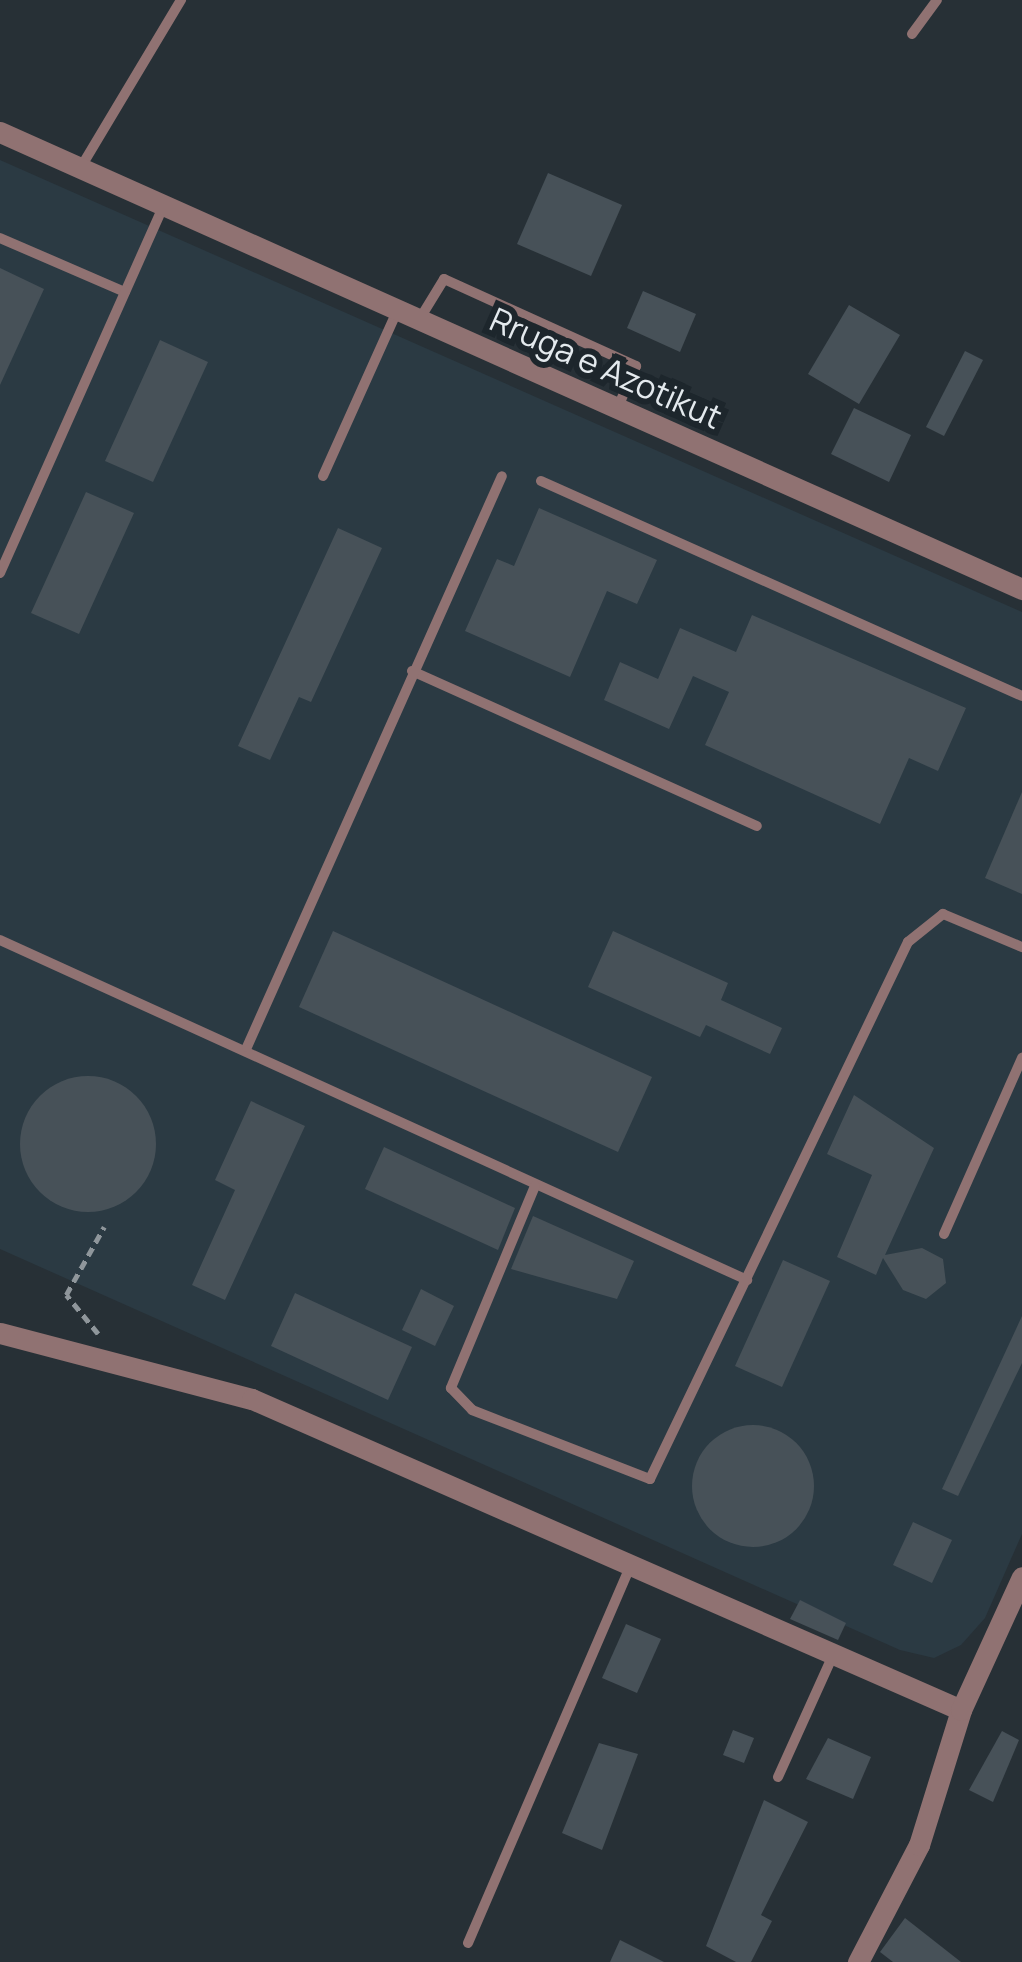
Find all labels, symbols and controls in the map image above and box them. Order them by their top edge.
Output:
street label: Rruga e Azotikut [484,299,728,437]

